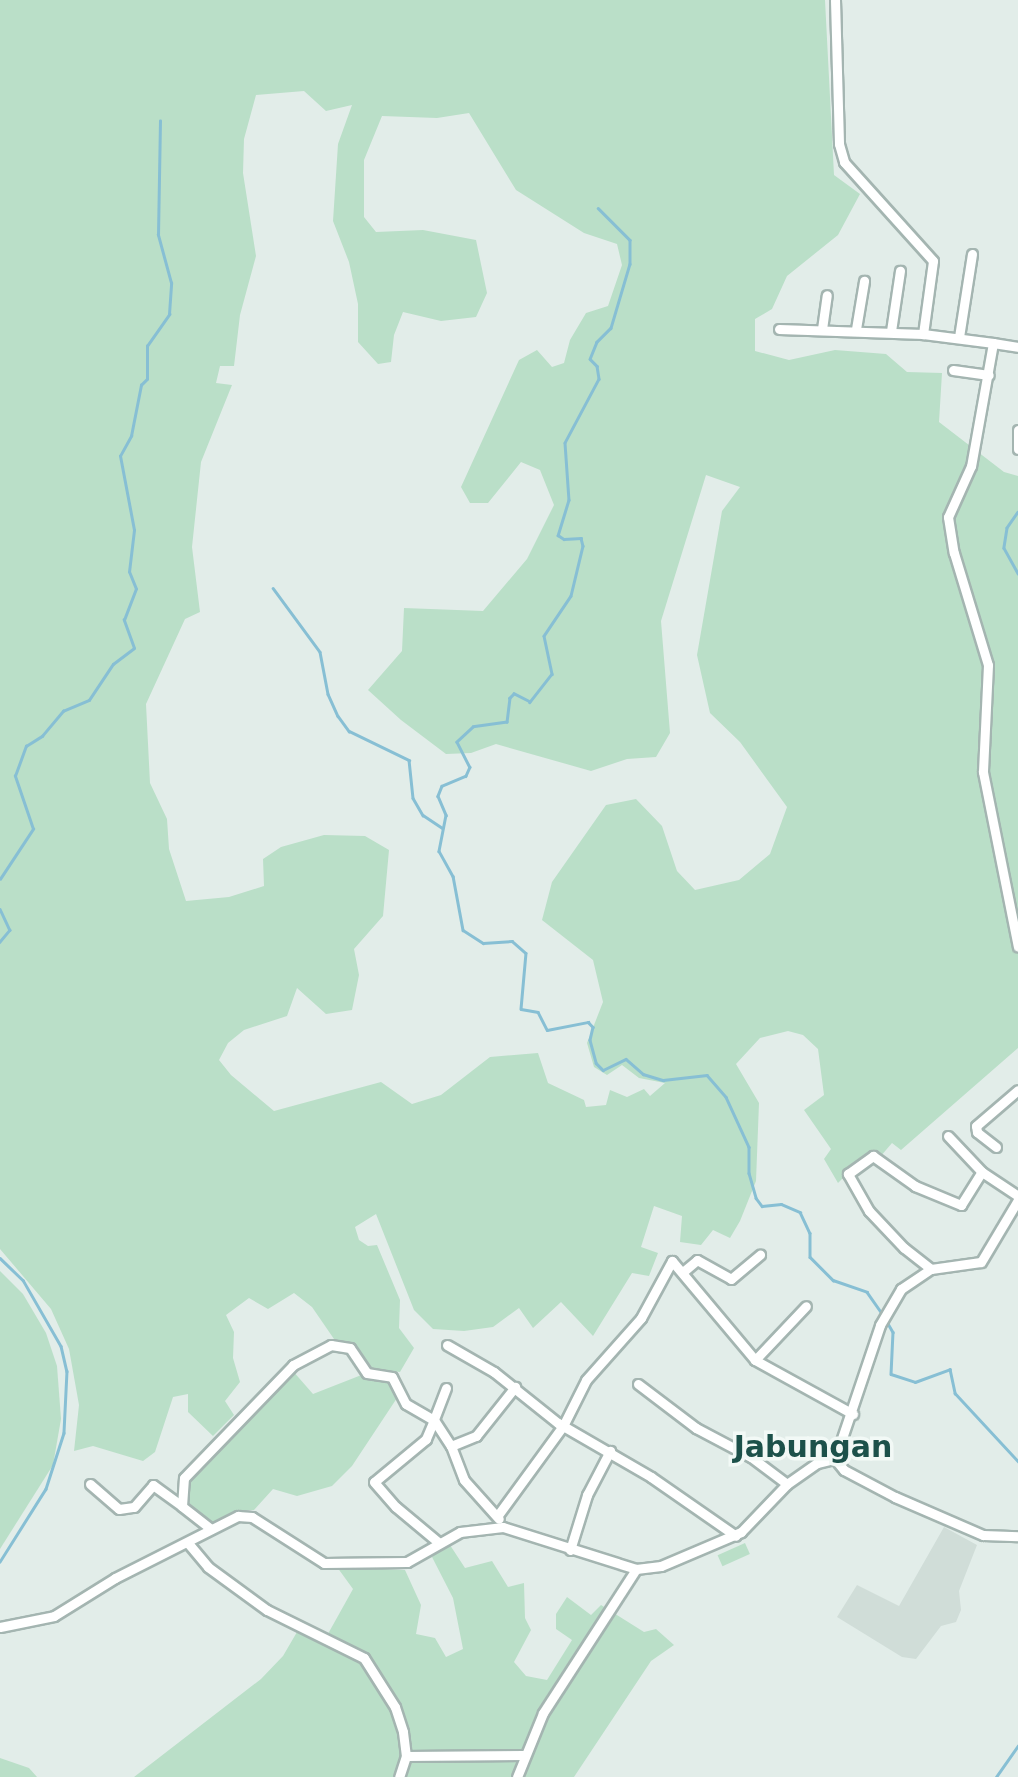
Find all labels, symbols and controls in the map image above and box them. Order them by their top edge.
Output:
district label: Jabungan [734,1429,892,1465]

